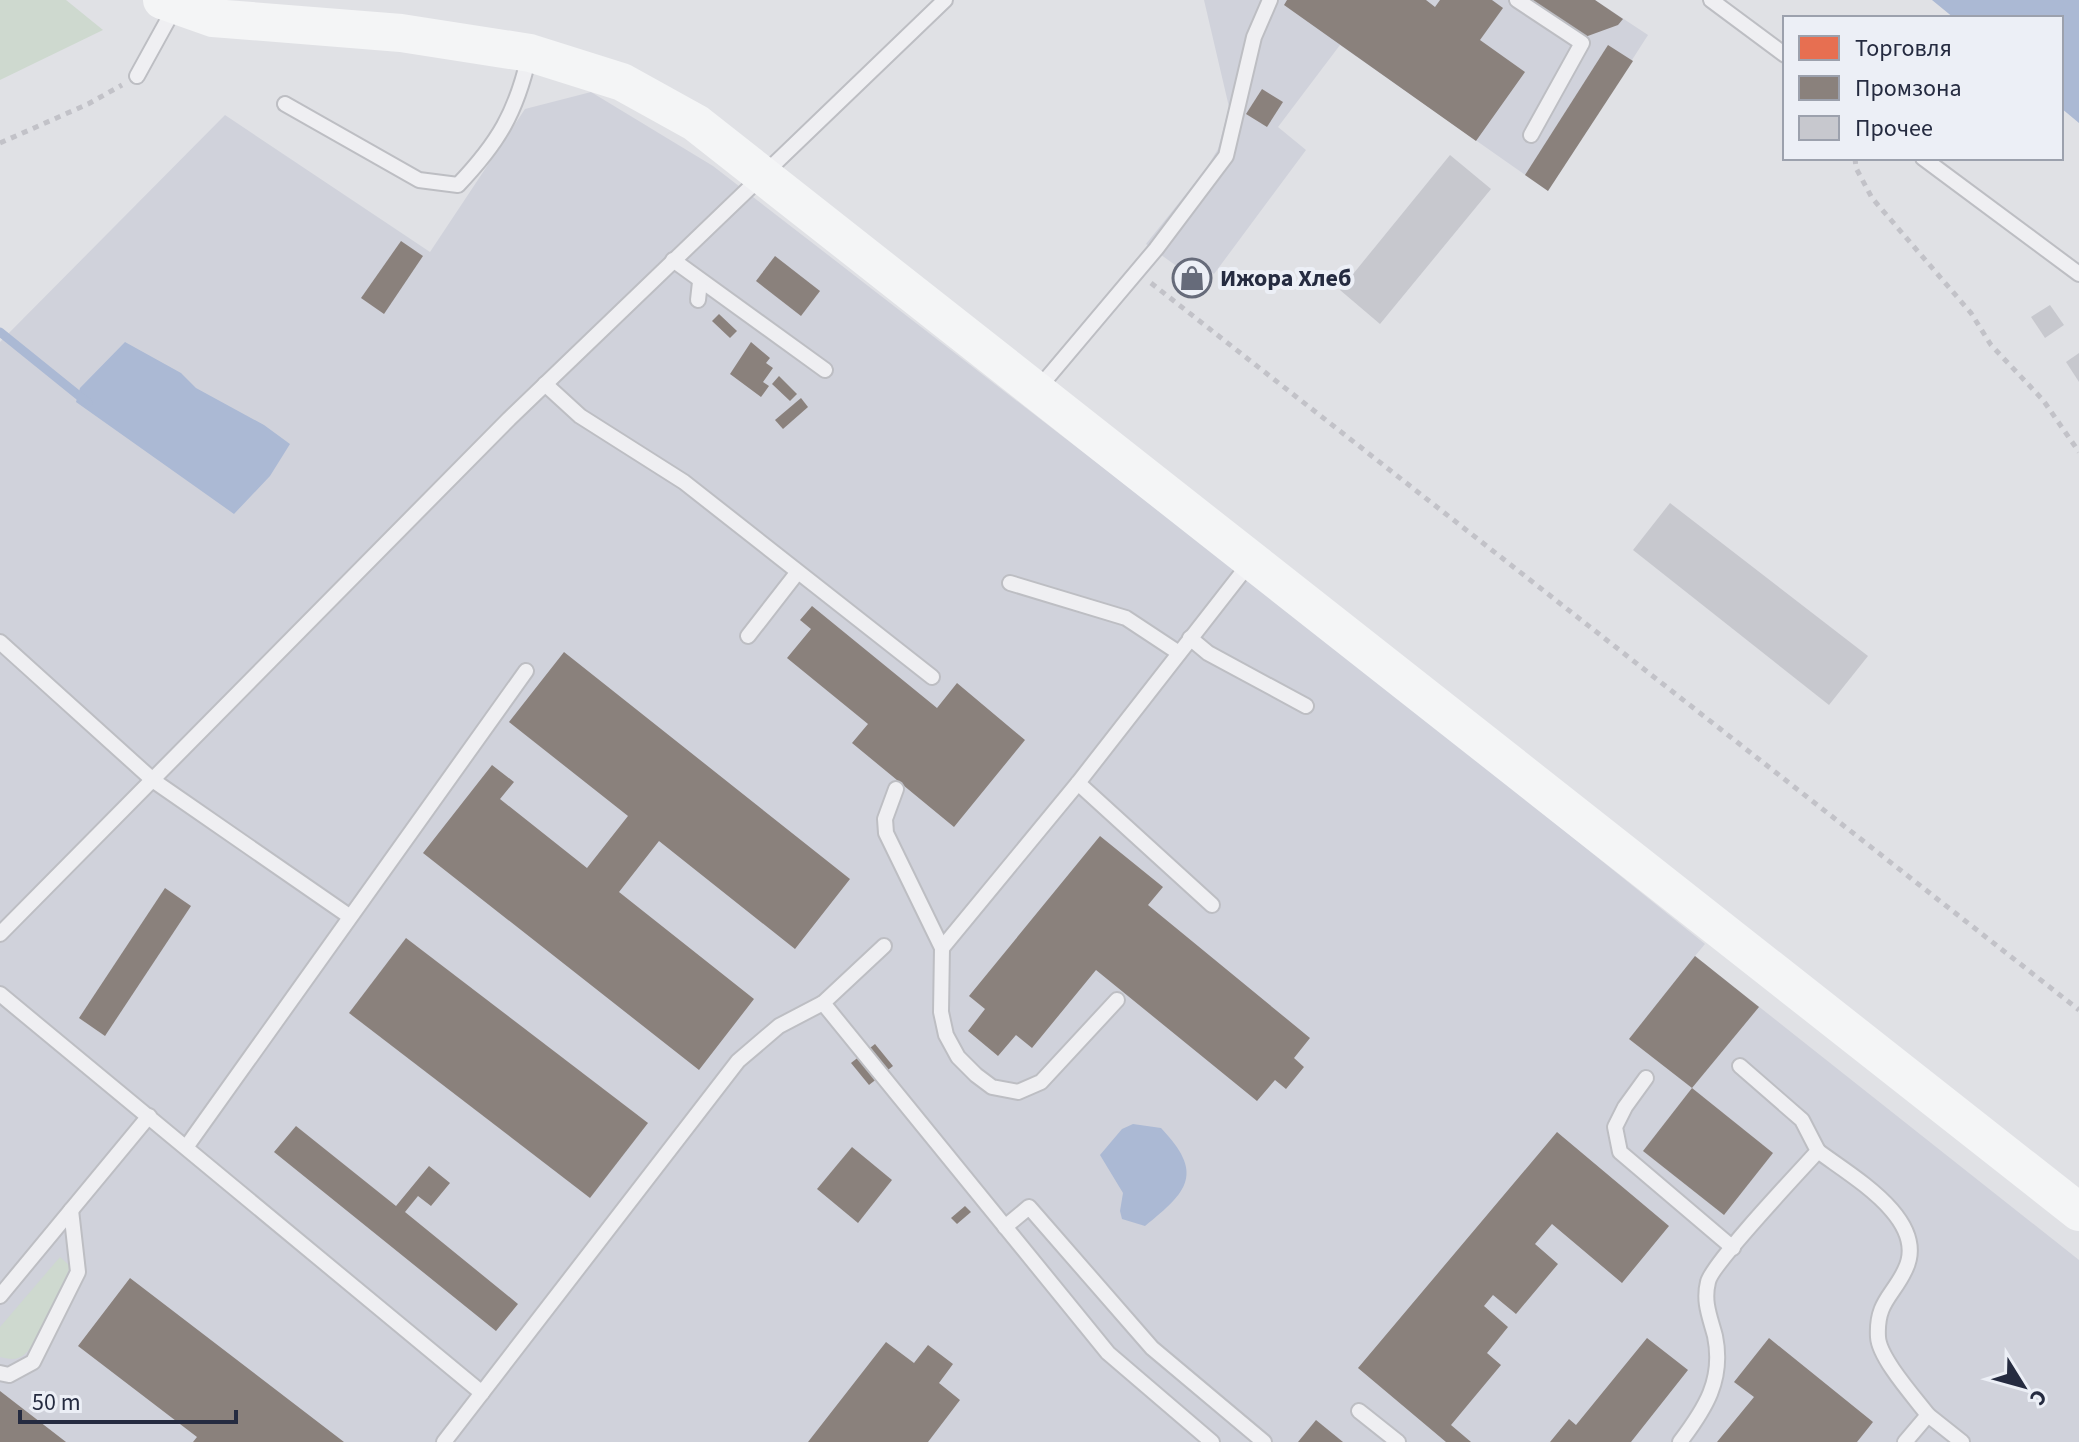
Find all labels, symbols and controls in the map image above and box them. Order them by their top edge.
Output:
legend [1783,16,2063,160]
text: Торговля [1855,31,1952,66]
text: Промзона [1855,71,1962,106]
text: Прочее [1855,111,1933,146]
shop icon: Ижора Хлеб [1171,257,1213,299]
place label: Ижора Хлеб [1220,261,1351,296]
north arrow [1983,1346,2063,1426]
scale bar [20,1374,236,1424]
text: С [2021,1383,2055,1412]
text: 50 m [32,1385,81,1420]

